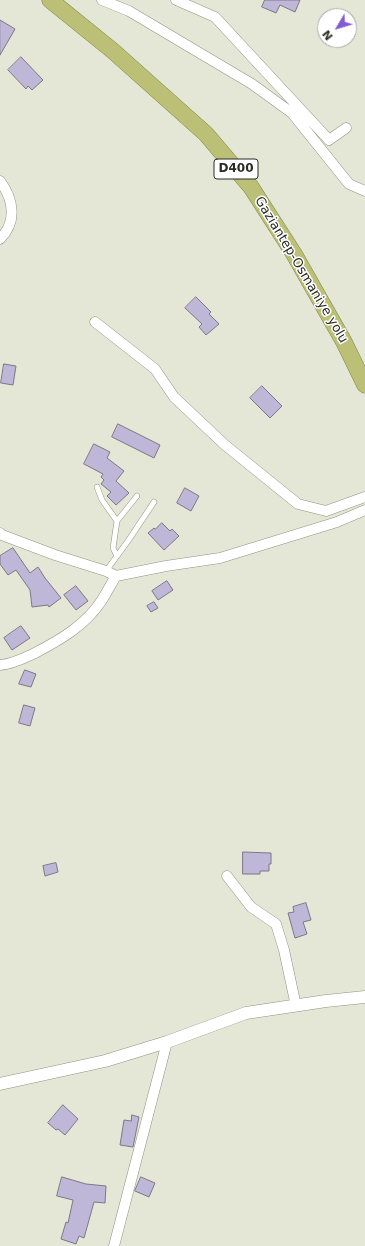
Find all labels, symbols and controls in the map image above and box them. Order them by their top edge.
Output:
north arrow [317,8,357,48]
text: N [320,27,336,43]
road number: D400 [214,159,258,179]
street label: Gaziantep-Osmaniye yolu [251,194,351,346]

